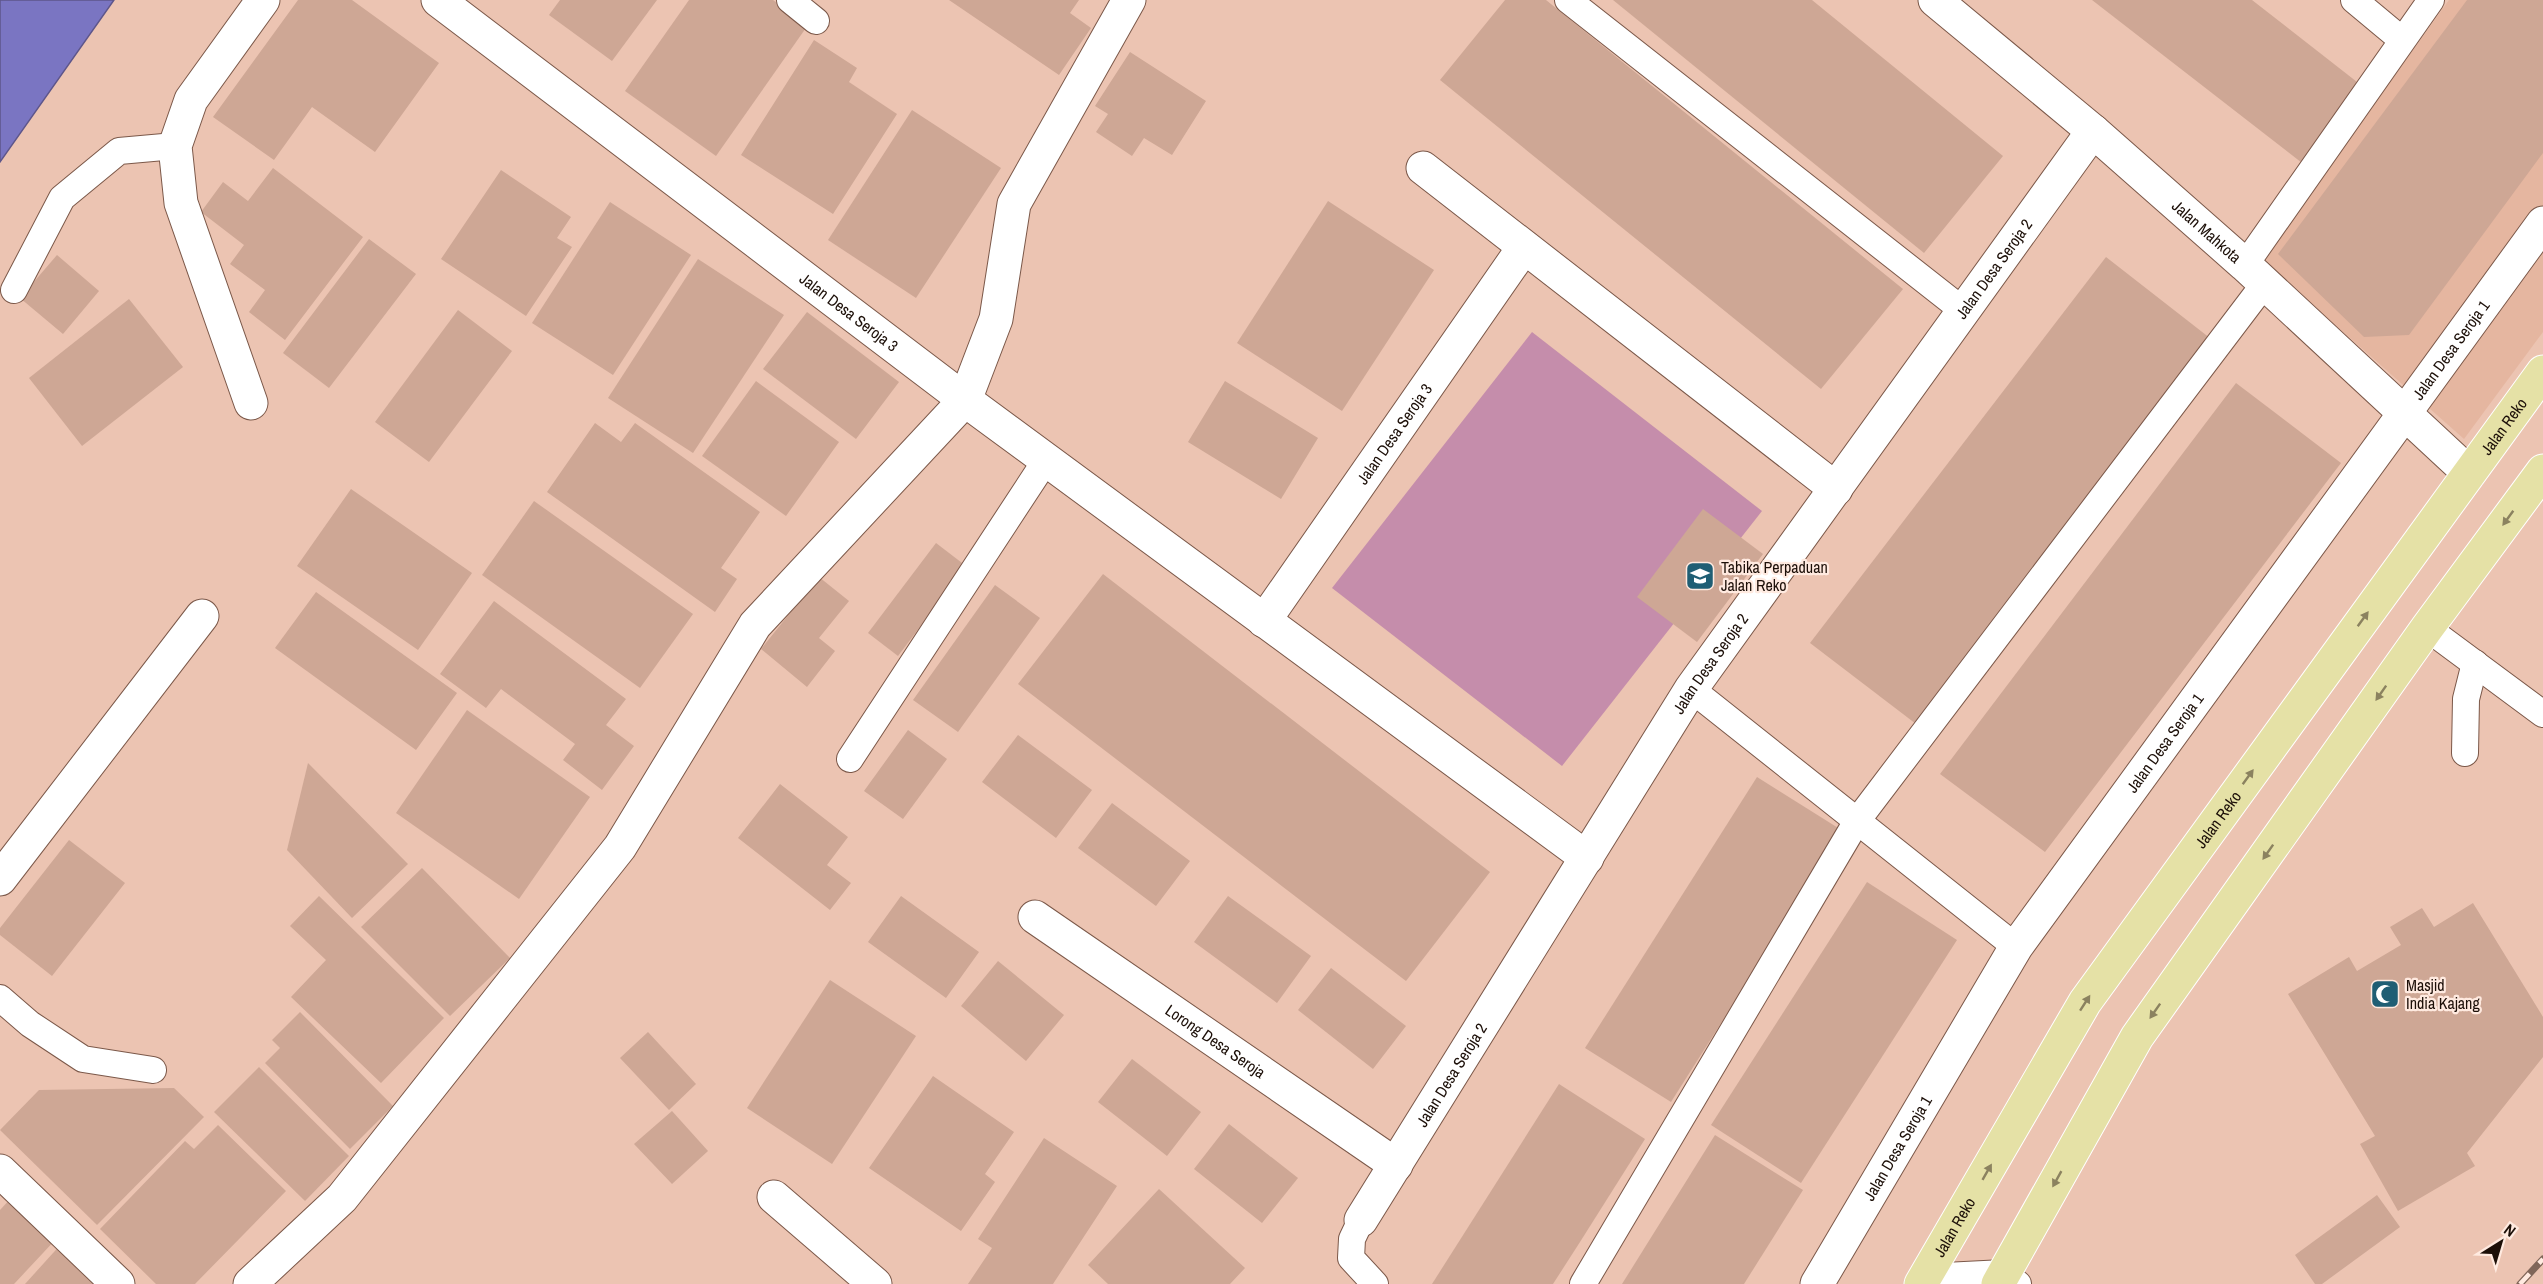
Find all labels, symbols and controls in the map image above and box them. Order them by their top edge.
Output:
street label: Jalan Mahkota [2168,195,2247,268]
street label: Jalan Desa Seroja 2 [1950,214,2037,323]
street label: Jalan Desa Seroja 3 [795,267,903,356]
street label: Jalan Desa Seroja 1 [2407,295,2495,404]
street label: Jalan Desa Seroja 3 [1351,379,1437,489]
street label: Jalan Reko [2475,393,2532,459]
one-way arrow [2502,510,2514,526]
place label: Tabika Perpaduan Jalan Reko [1721,556,1828,596]
school or university icon: Tabika Perpaduan Jalan Reko [1684,560,1716,592]
street label: Jalan Desa Seroja 2 [1667,609,1753,718]
one-way arrow [2357,612,2369,628]
one-way arrow [2375,684,2387,700]
street label: Jalan Desa Seroja 1 [2121,688,2209,797]
one-way arrow [2242,770,2254,786]
street label: Jalan Reko [2190,786,2246,852]
one-way arrow [2262,843,2274,859]
place label: Masjid India Kajang [2406,974,2480,1014]
mosque icon: Masjid India Kajang [2369,978,2401,1010]
one-way arrow [2079,995,2090,1011]
street label: Lorong Desa Seroja [1161,999,1270,1084]
one-way arrow [2149,1002,2161,1018]
street label: Jalan Desa Seroja 2 [1411,1019,1492,1131]
street label: Jalan Desa Seroja 1 [1858,1091,1937,1204]
one-way arrow [1981,1164,1992,1180]
one-way arrow [2051,1171,2062,1187]
street label: Jalan Reko [1928,1193,1980,1261]
north arrow [2471,1212,2531,1272]
text: N [2500,1218,2520,1242]

